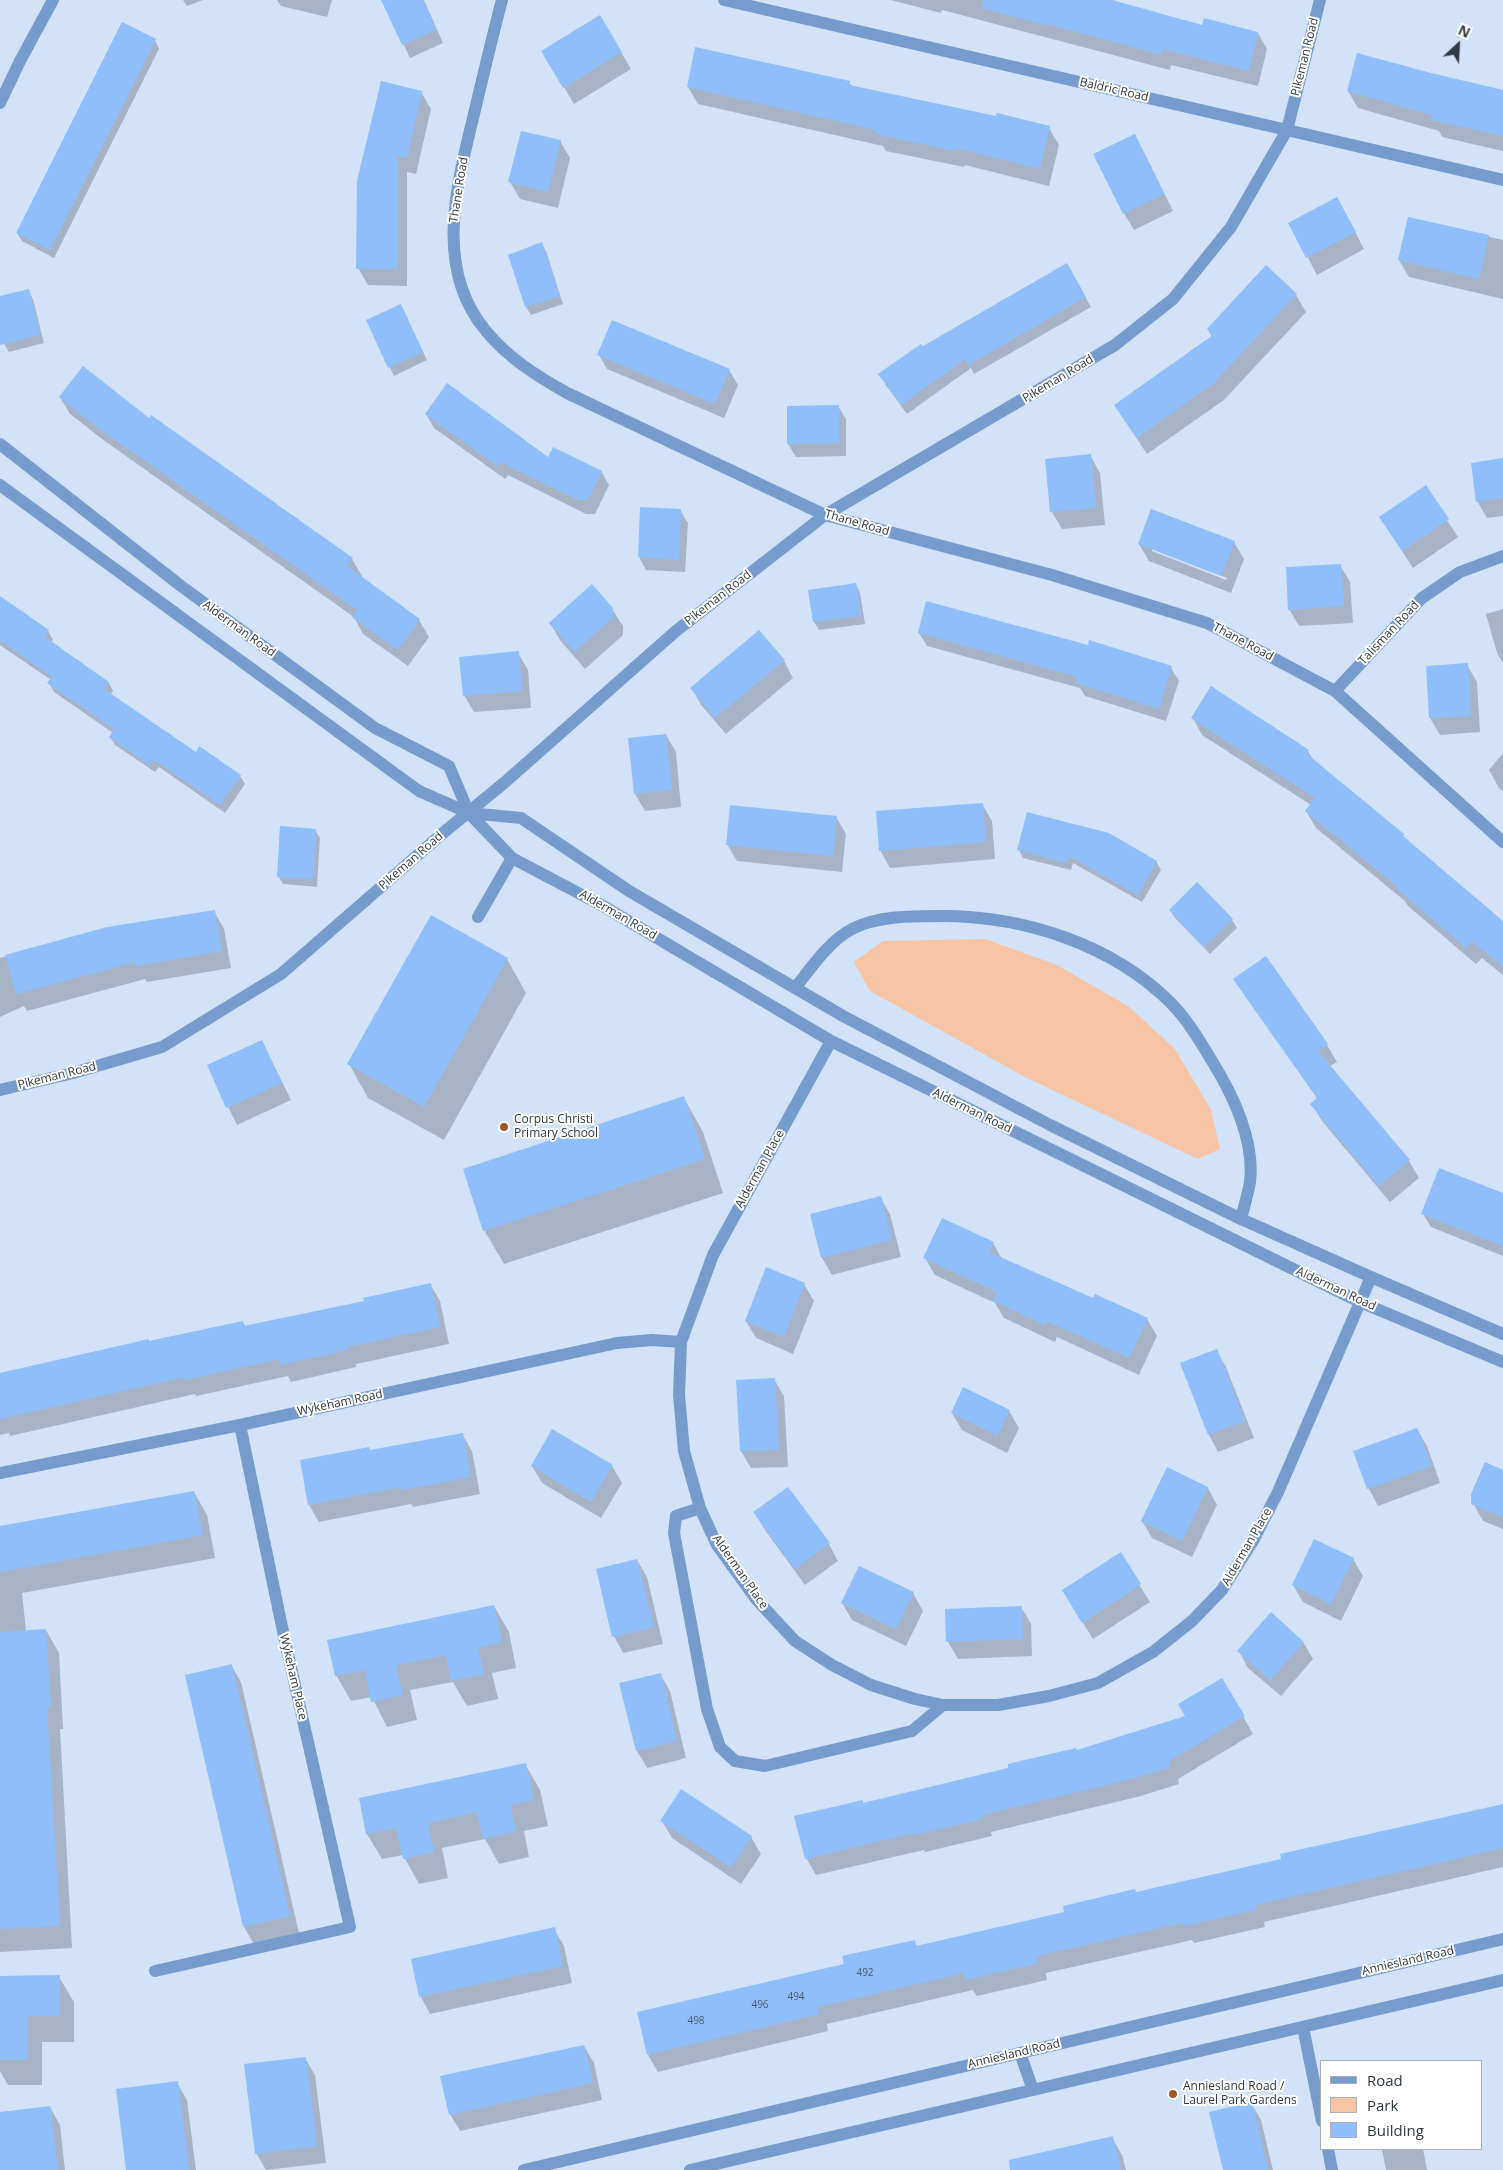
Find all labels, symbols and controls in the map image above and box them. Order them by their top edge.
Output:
street label: Pikeman Road [1288,16,1322,98]
north arrow [1433,20,1483,70]
text: N [1455,20,1474,42]
street label: Baldric Road [1078,75,1150,105]
street label: Thane Road [447,156,471,224]
street label: Pikeman Road [1020,352,1096,406]
street label: Thane Road [823,507,891,539]
street label: Pikeman Road [682,568,754,628]
street label: Alderman Road [200,598,278,660]
street label: Talisman Road [1356,598,1422,668]
street label: Thane Road [1210,620,1276,664]
street label: Pikeman Road [376,829,446,893]
street label: Alderman Road [577,887,659,943]
street label: Pikeman Road [16,1059,98,1093]
street label: Alderman Road [930,1086,1014,1136]
place label: Corpus Christi Primary School [514,1113,598,1141]
marker: Corpus Christi Primary School [498,1121,510,1133]
street label: Alderman Place [733,1127,787,1211]
street label: Alderman Road [1294,1264,1378,1314]
street label: Wykeham Road [296,1387,384,1419]
street label: Alderman Place [1219,1506,1275,1588]
street label: Alderman Place [709,1532,771,1612]
street label: Wykeham Place [276,1633,310,1721]
street label: Anniesland Road [1361,1943,1455,1979]
house number: 492 [856,1967,874,1979]
house number: 494 [787,1991,805,2003]
house number: 496 [751,1999,769,2011]
house number: 498 [687,2015,705,2027]
street label: Anniesland Road [967,2036,1061,2072]
legend [1320,2060,1483,2150]
text: Road [1367,2070,1403,2090]
place label: Anniesland Road / Laurel Park Gardens [1183,2080,1297,2108]
marker: Anniesland Road / Laurel Park Gardens [1167,2088,1179,2100]
text: Park [1367,2095,1398,2115]
text: Building [1367,2120,1424,2140]

